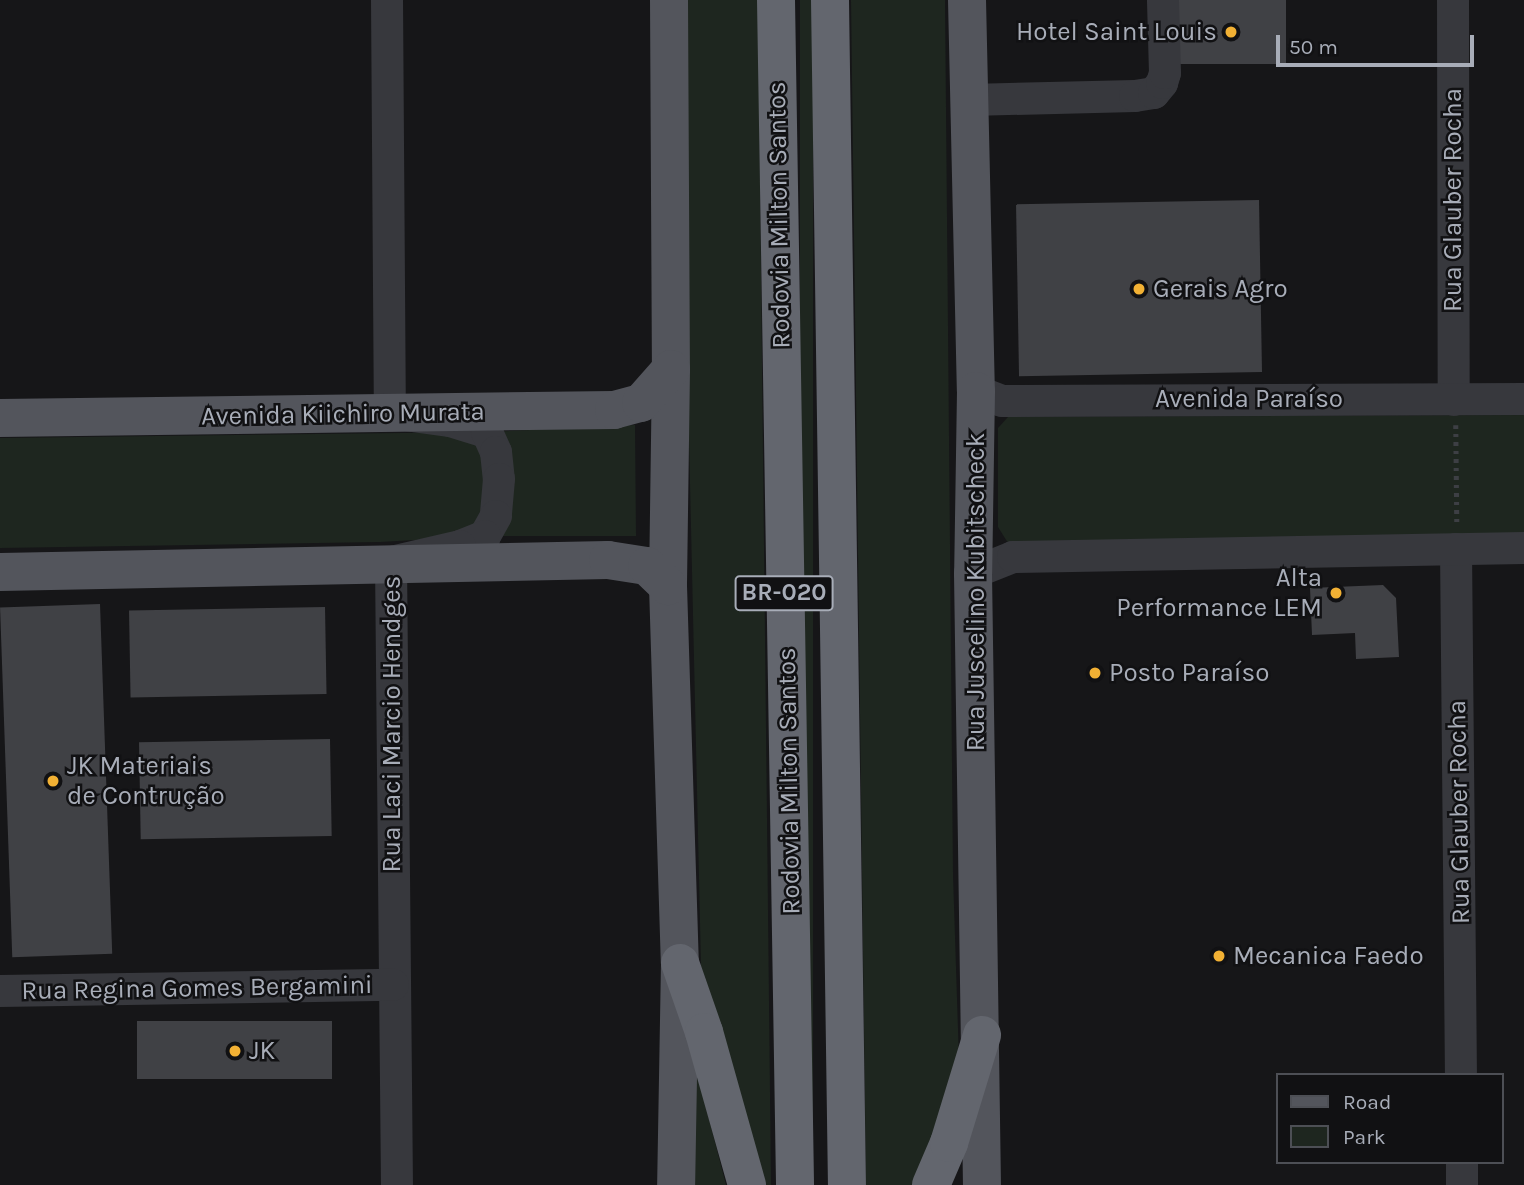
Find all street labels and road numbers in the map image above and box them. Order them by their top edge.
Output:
street label: Rodovia Milton Santos [761,81,797,349]
street label: Rua Glauber Rocha [1437,88,1469,312]
street label: Avenida Paraíso [1155,383,1343,415]
street label: Avenida Kiichiro Murata [201,396,485,432]
street label: Rua Juscelino Kubitscheck [960,433,992,751]
road number: BR-020 [733,572,835,614]
street label: Rua Laci Marcio Hendges [376,576,408,872]
street label: Rodovia Milton Santos [771,647,807,915]
street label: Rua Glauber Rocha [1441,700,1477,924]
street label: Rua Regina Gomes Bergamini [21,969,373,1007]

